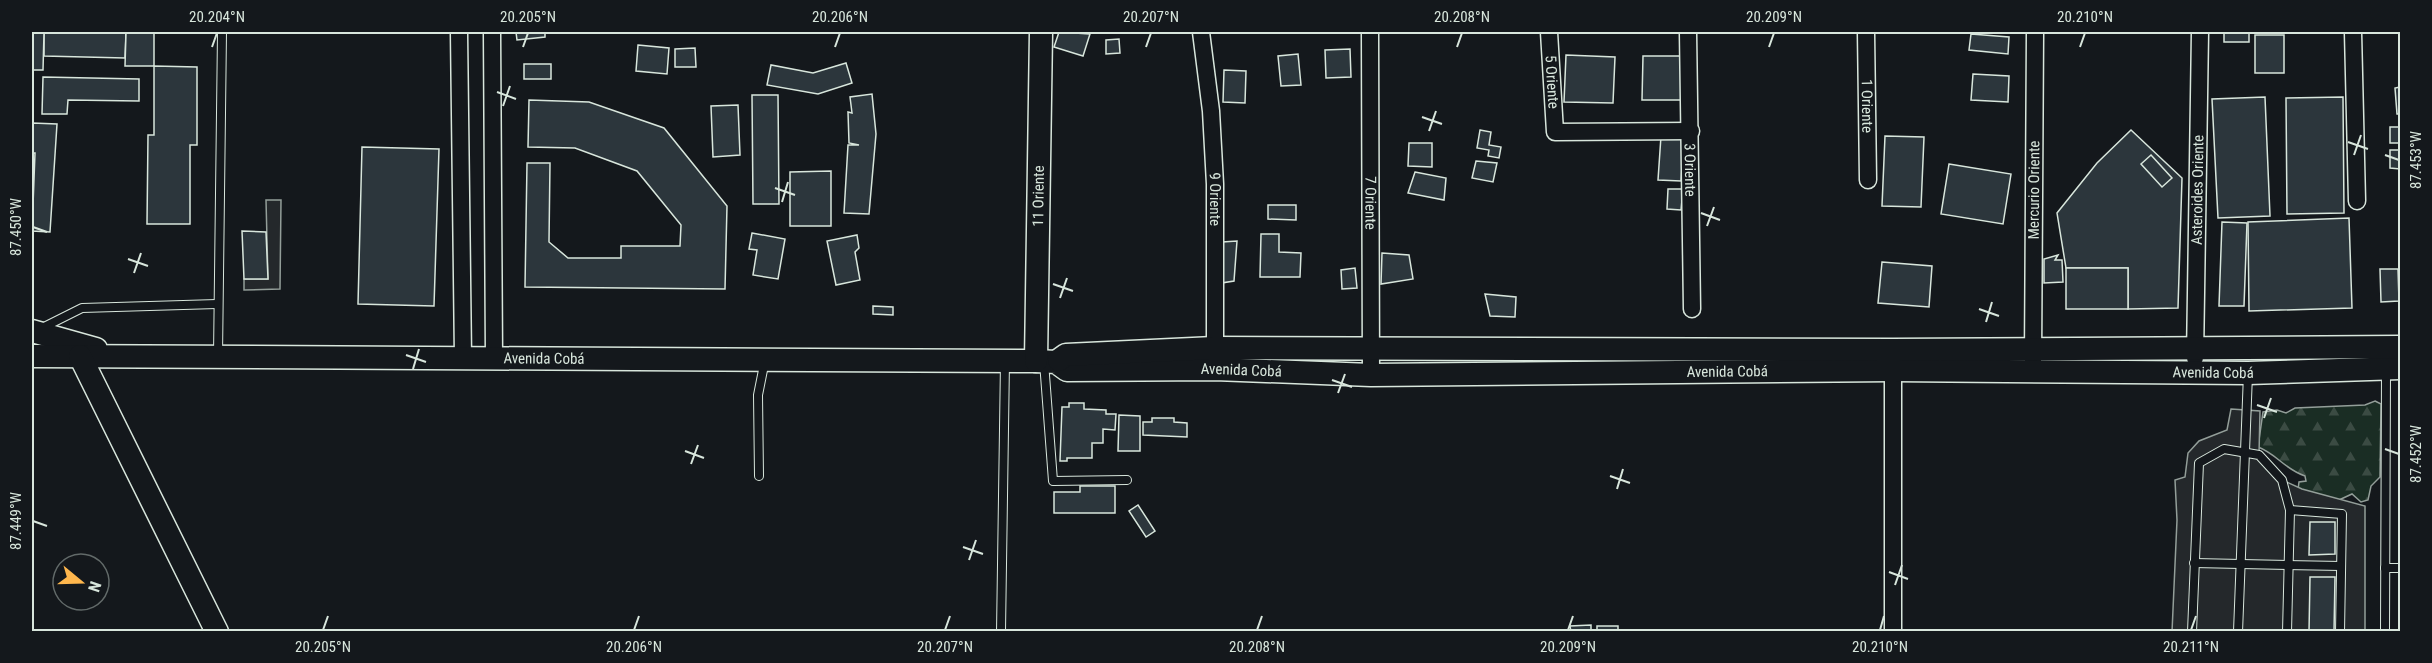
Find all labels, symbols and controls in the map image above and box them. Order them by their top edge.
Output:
text: 20.204°N [189,8,245,26]
text: 20.205°N [500,8,556,26]
text: 20.206°N [812,8,868,26]
text: 20.207°N [1123,8,1179,26]
text: 20.208°N [1434,8,1490,26]
text: 20.209°N [1746,8,1802,26]
text: 20.210°N [2057,8,2113,26]
street label: 5 Oriente [1541,55,1563,109]
street label: 1 Oriente [1858,79,1876,133]
text: 87.453°W [2407,130,2425,189]
street label: Asteroides Oriente [2188,135,2207,245]
street label: Mercurio Oriente [2025,141,2043,239]
street label: 3 Oriente [1681,143,1699,197]
street label: 11 Oriente [1029,165,1048,227]
street label: 9 Oriente [1205,172,1224,226]
street label: 7 Oriente [1361,176,1380,230]
text: 87.450°W [7,197,25,256]
street label: Avenida Cobá [503,349,585,368]
street label: Avenida Cobá [1201,360,1282,381]
street label: Avenida Cobá [1687,362,1768,381]
street label: Avenida Cobá [2173,363,2254,382]
text: 87.452°W [2407,424,2425,483]
text: 87.449°W [7,491,25,550]
north arrow [51,552,111,612]
text: N [84,579,105,594]
text: 20.205°N [295,638,351,656]
text: 20.206°N [606,638,662,656]
text: 20.207°N [917,638,973,656]
text: 20.208°N [1229,638,1285,656]
text: 20.209°N [1540,638,1596,656]
text: 20.210°N [1852,638,1908,656]
text: 20.211°N [2163,638,2219,656]

